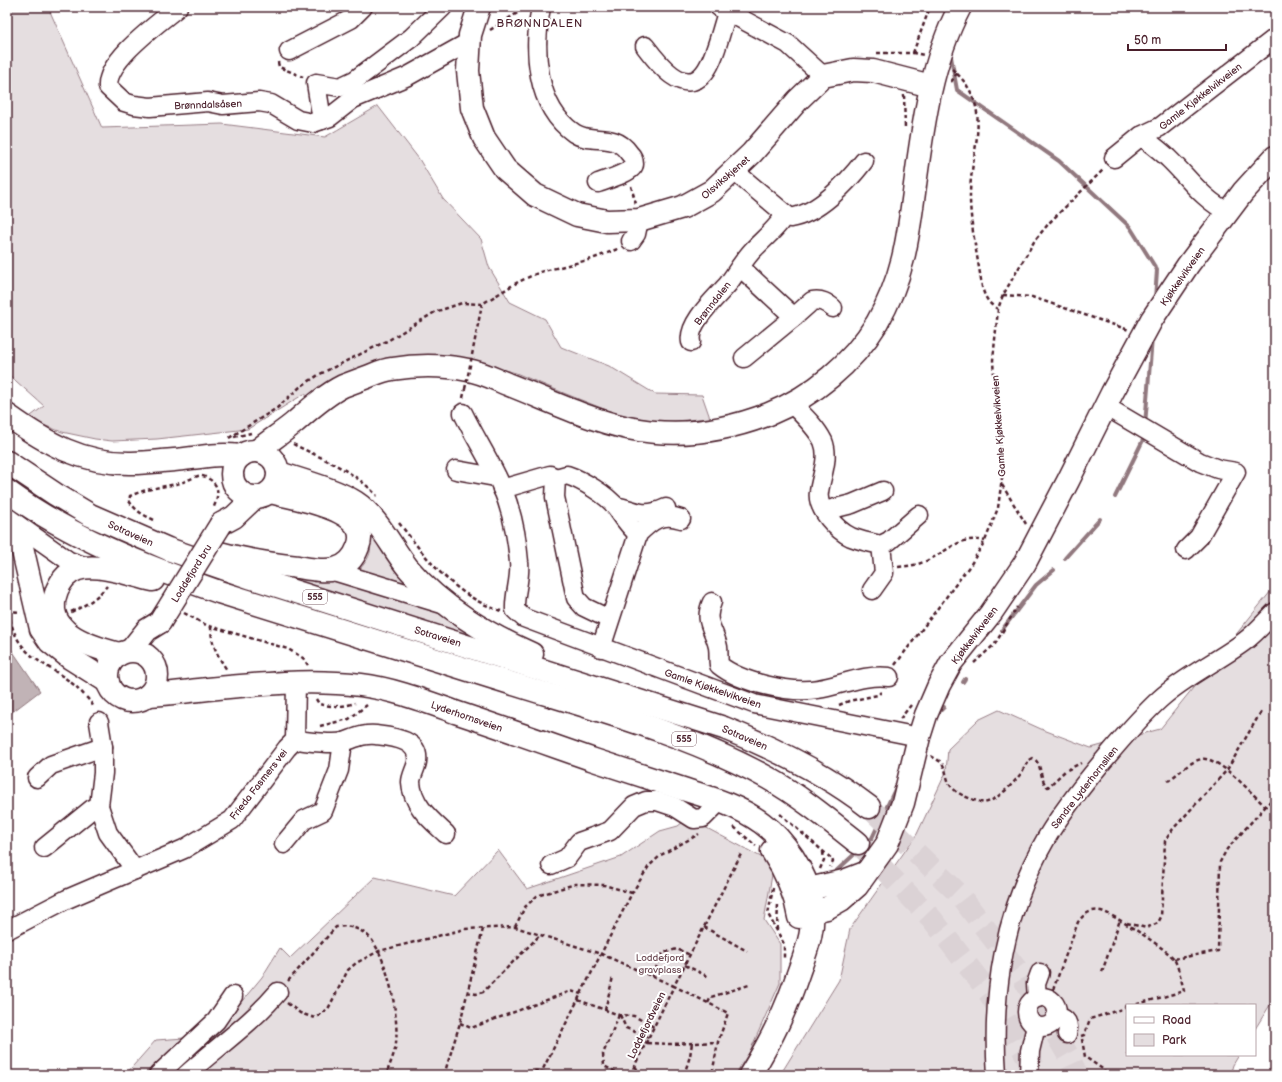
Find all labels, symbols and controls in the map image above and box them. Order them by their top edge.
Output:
district label: BRØNNDALEN [497,17,583,30]
scale bar [1128,26,1226,52]
text: 50 m [1134,33,1161,48]
street label: Gamle Kjøkkelvikveien [1157,61,1245,133]
street label: Brønndalsåsen [174,98,243,112]
street label: Olsvikskjenet [699,154,752,202]
street label: Kjøkkelvikveien [1158,244,1208,308]
street label: Brønndalen [692,279,734,328]
street label: Gamle Kjøkkelvikveien [989,374,1009,477]
street label: Sotraveien [106,519,155,549]
street label: Loddefjord bru [169,542,214,605]
road number: 555 [303,590,327,604]
street label: Kjøkkelvikveien [949,604,1001,667]
street label: Sotraveien [413,624,463,650]
street label: Gamle Kjøkkelvikveien [663,667,763,711]
street label: Lyderhornsveien [429,699,504,735]
street label: Sotraveien [720,723,770,753]
road number: 555 [672,732,696,746]
street label: Søndre Lyderhornslien [1049,744,1121,831]
street label: Frieda Fasmers vei [227,747,290,822]
park label: Loddefjord gravplass [636,952,685,976]
street label: Loddefjordveien [625,990,668,1061]
legend [1126,1004,1256,1056]
text: Road [1162,1013,1191,1028]
text: Park [1162,1033,1186,1048]

